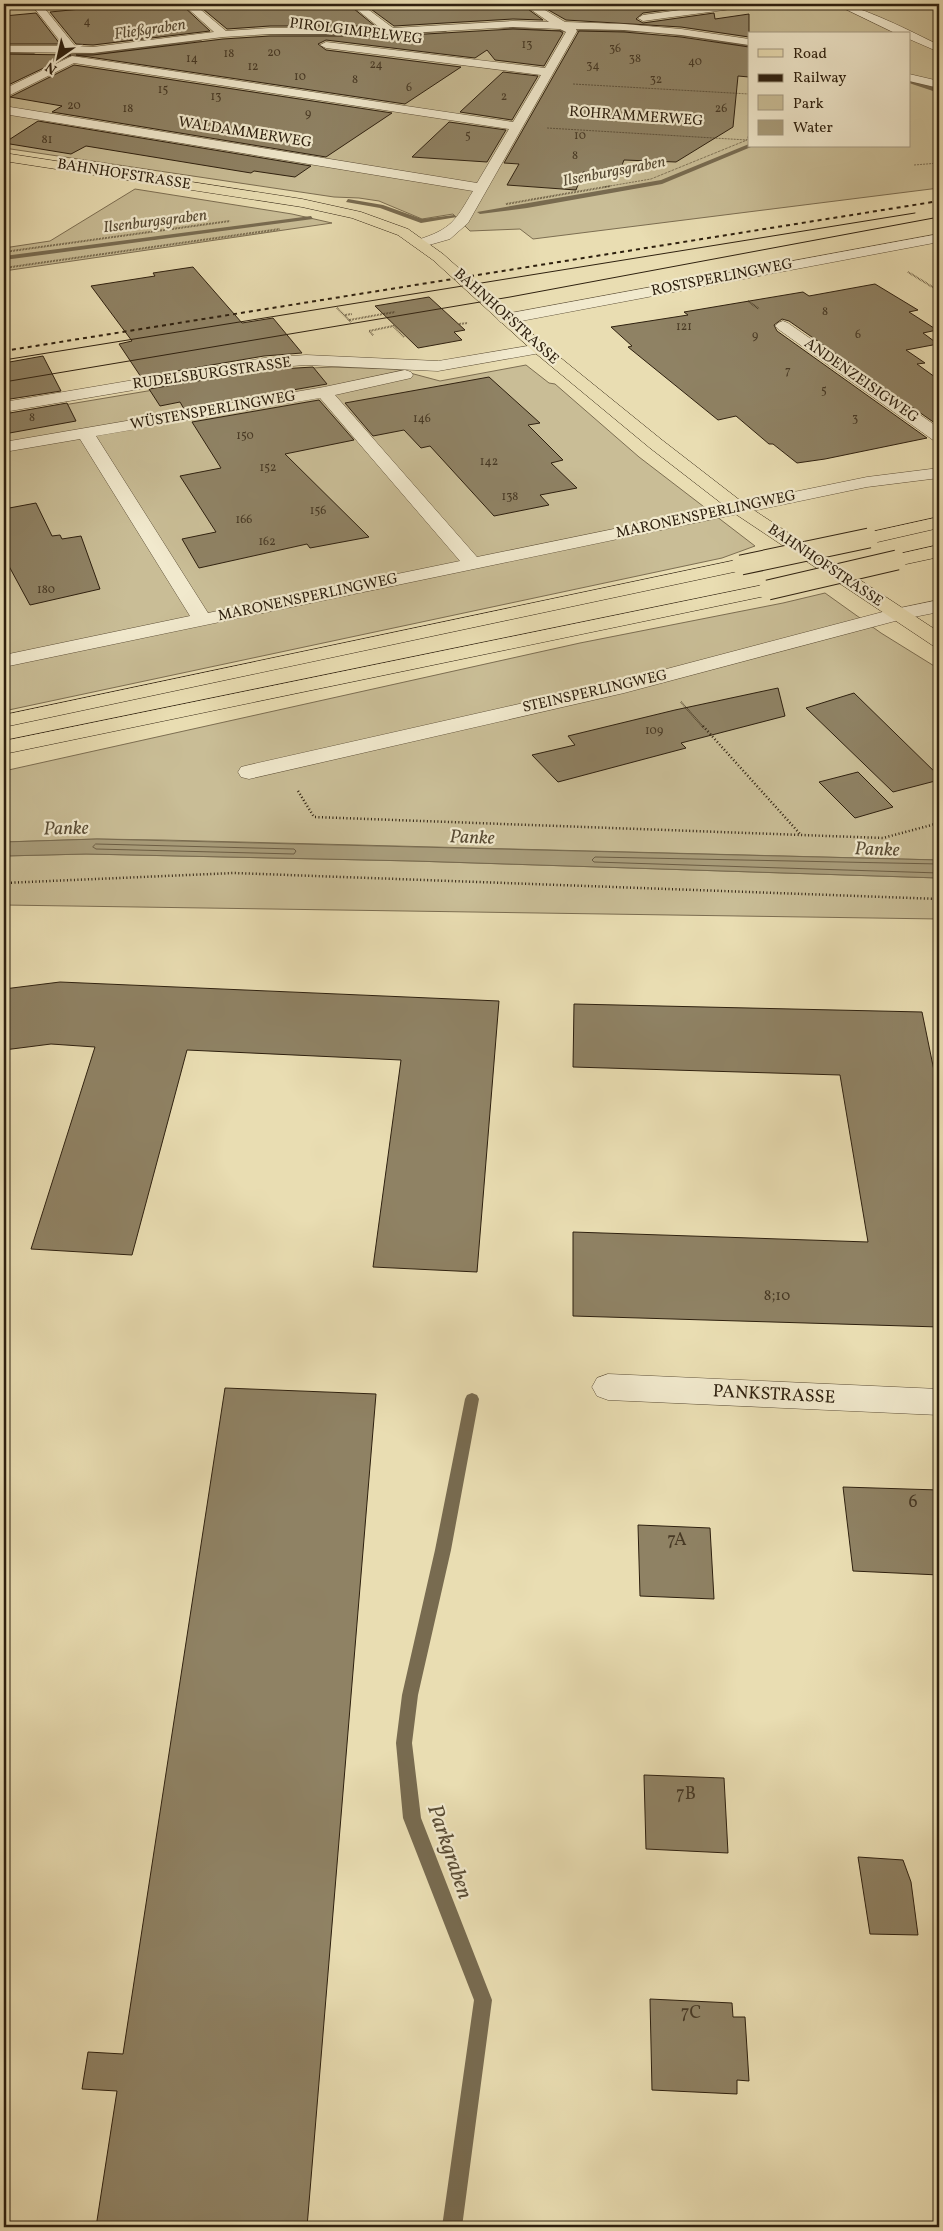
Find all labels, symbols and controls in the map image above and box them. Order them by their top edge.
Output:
street label: PIROLGIMPELWEG [288,13,424,51]
house number: 4 [83,14,91,30]
water label: Fließgraben [113,14,187,46]
north arrow [32,32,82,82]
legend [748,32,910,148]
house number: 13 [522,37,532,53]
house number: 36 [609,41,621,57]
text: Road [793,44,827,65]
house number: 20 [267,45,281,61]
house number: 18 [224,46,234,62]
house number: 14 [186,51,198,67]
house number: 38 [629,51,641,67]
house number: 40 [688,54,702,70]
text: N [42,57,61,78]
house number: 24 [369,57,383,73]
house number: 34 [586,58,600,74]
house number: 12 [247,59,259,75]
text: Railway [793,68,846,89]
house number: 10 [294,69,306,85]
house number: 8 [352,72,358,88]
house number: 32 [650,72,662,88]
house number: 6 [406,80,412,96]
house number: 15 [158,82,168,98]
house number: 13 [211,89,221,105]
house number: 2 [501,89,507,105]
text: Park [793,94,824,115]
house number: 20 [67,98,81,114]
house number: 18 [123,101,133,117]
house number: 26 [715,101,727,117]
street label: ROHRAMMERWEG [568,102,704,132]
house number: 9 [305,106,311,122]
street label: WALDAMMERWEG [177,112,313,154]
text: Water [793,118,833,139]
house number: 5 [465,128,471,144]
house number: 10 [574,128,586,144]
house number: 81 [42,132,52,148]
house number: 8 [572,148,578,164]
water label: Ilsenburgsgraben [561,151,667,193]
street label: BAHNHOFSTRASSE [56,154,192,196]
water label: Ilsenburgsgraben [102,205,208,239]
street label: ROSTSPERLINGWEG [649,254,795,302]
street label: BAHNHOFSTRASSE [449,264,563,370]
house number: 8 [822,304,828,320]
house number: 121 [676,319,692,335]
house number: 6 [855,327,861,343]
house number: 9 [752,328,758,344]
street label: ANDENZEISIGWEG [799,333,923,429]
street label: RUDELSBURGSTRASSE [131,352,293,396]
house number: 7 [785,363,791,379]
house number: 5 [821,383,827,399]
street label: WÜSTENSPERLINGWEG [128,386,298,436]
house number: 8 [29,410,35,426]
house number: 146 [413,411,431,427]
house number: 3 [852,411,858,427]
house number: 150 [236,428,254,444]
house number: 142 [480,454,498,470]
house number: 152 [260,460,276,476]
street label: MARONENSPERLINGWEG [614,486,798,544]
house number: 138 [502,489,518,505]
house number: 156 [310,503,326,519]
house number: 166 [236,512,252,528]
street label: BAHNHOFSTRASSE [763,520,887,612]
house number: 162 [258,534,276,550]
street label: MARONENSPERLINGWEG [216,569,400,627]
house number: 180 [37,582,55,598]
street label: STEINSPERLINGWEG [520,665,670,719]
house number: 109 [645,723,663,739]
water label: Panke [43,816,89,842]
water label: Panke [449,824,495,852]
water label: Panke [854,836,900,864]
house number: 8;10 [764,1286,790,1307]
street label: PANKSTRASSE [712,1379,836,1411]
house number: 6 [908,1490,918,1515]
house number: 7A [667,1528,687,1553]
house number: 7B [676,1782,696,1807]
water label: Parkgraben [418,1801,480,1903]
house number: 7C [681,2001,701,2026]

